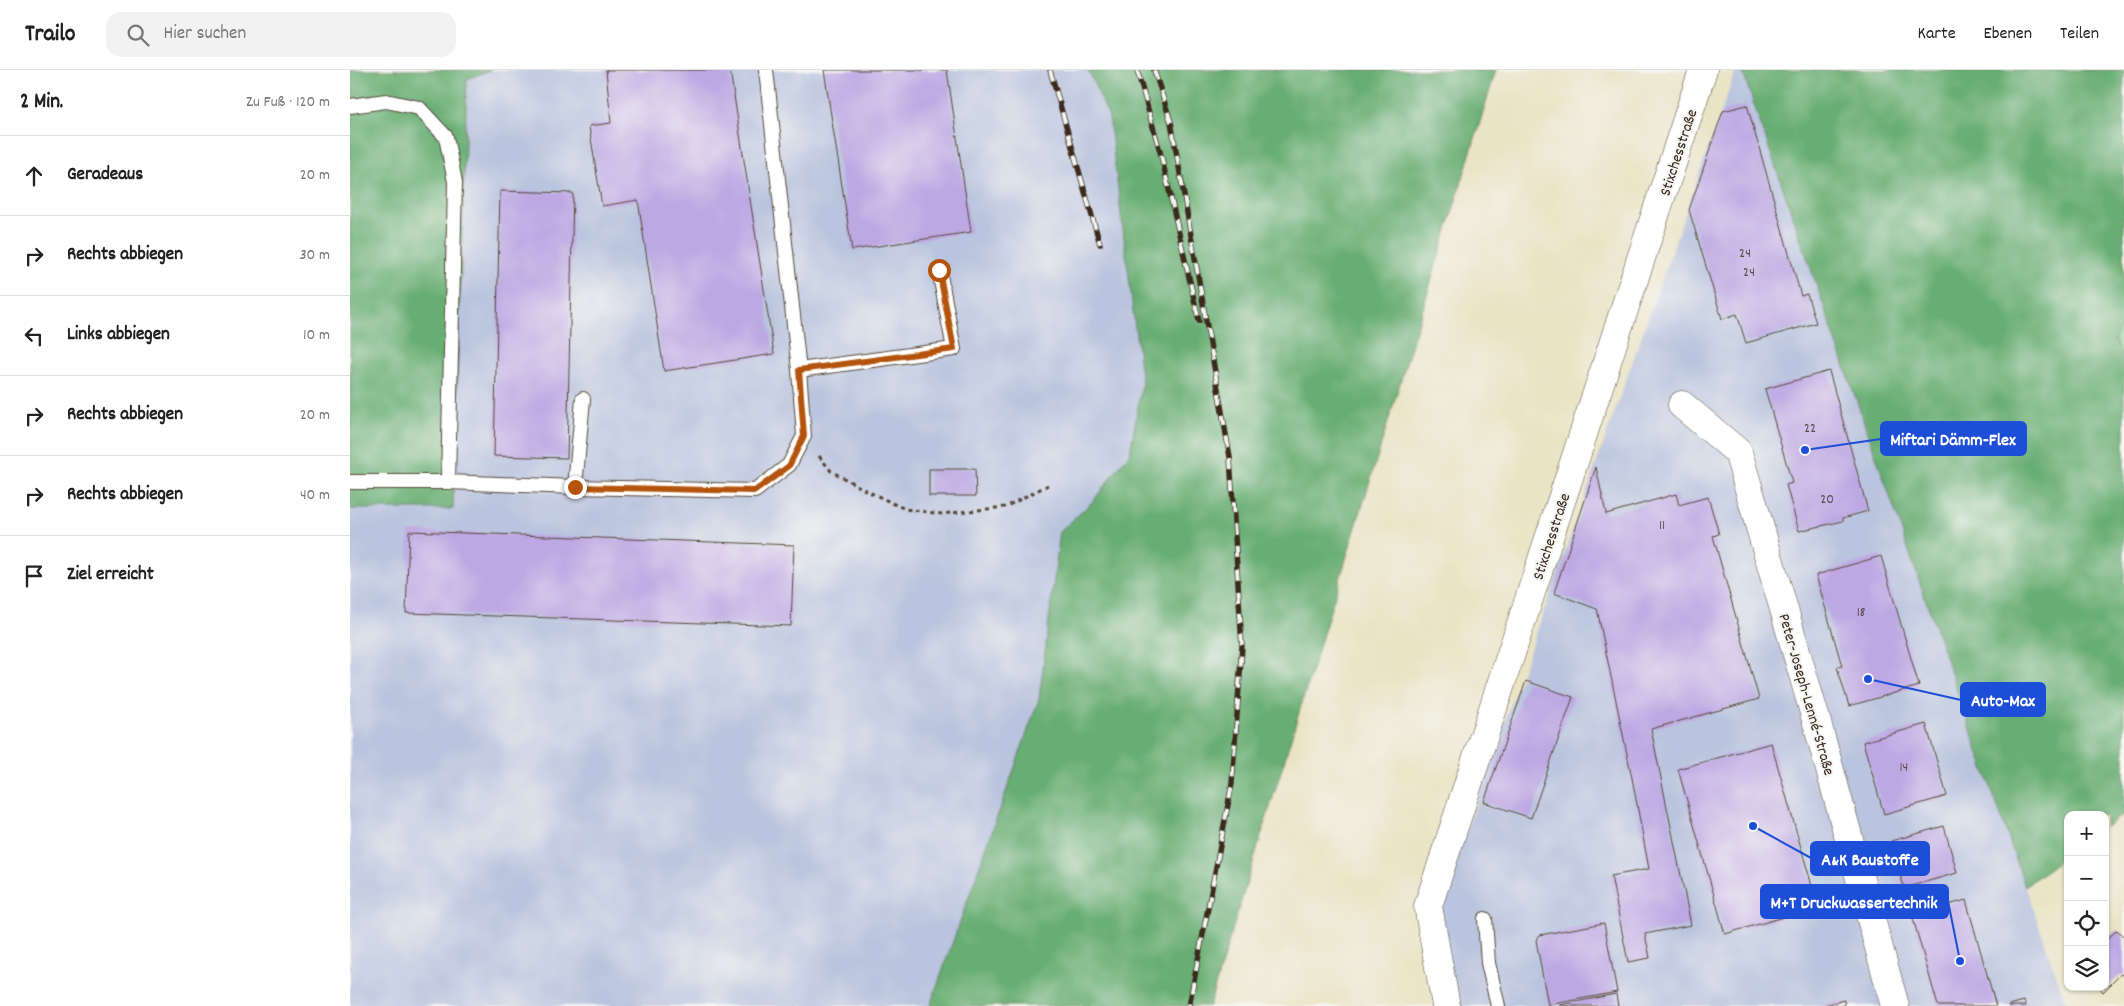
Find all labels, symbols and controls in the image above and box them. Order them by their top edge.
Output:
search box [106,12,456,57]
text: Trailo [25,18,76,52]
icon: search [124,21,152,49]
text: Hier suchen [164,21,246,48]
text: Karte [1918,22,1956,47]
text: Ebenen [1984,22,2032,47]
text: Teilen [2060,22,2099,47]
text: 2 Min. [20,88,63,118]
text: Zu Fuß · 120 m [246,91,330,114]
street label: Stixchesstraße [1655,106,1704,199]
icon: ahead [20,162,48,190]
text: Geradeaus [67,162,143,189]
text: 20 m [300,164,330,187]
icon: right [20,242,48,270]
text: Rechts abbiegen [67,242,183,269]
text: 30 m [300,244,330,267]
house number: 24 [1739,244,1751,264]
route start [928,259,951,282]
house number: 24 [1743,263,1755,283]
icon: left [20,322,48,350]
text: Links abbiegen [67,322,170,349]
text: 10 m [303,324,330,347]
icon: right [20,402,48,430]
text: Rechts abbiegen [67,402,183,429]
text: 20 m [300,404,330,427]
house number: 22 [1804,419,1816,439]
callout: Miftari Dämm-Flex [1881,422,2026,455]
text: Miftari Dämm-Flex [1890,429,2016,454]
route end [564,476,587,499]
icon: right [20,482,48,510]
text: Rechts abbiegen [67,482,183,509]
text: 40 m [300,484,330,507]
street label: Stixchesstraße [1528,490,1577,583]
house number: 20 [1820,490,1834,510]
house number: 11 [1659,516,1665,536]
icon: arrive [20,562,48,590]
text: Ziel erreicht [67,562,154,589]
house number: 18 [1857,603,1866,623]
street label: Peter-Joseph-Lenné-Straße [1771,611,1840,778]
callout: Auto-Max [1961,683,2045,716]
text: Auto-Max [1971,690,2035,715]
house number: 14 [1900,758,1908,778]
map controls [2064,811,2109,991]
button: + [2064,811,2109,856]
callout: A&K Baustoffe [1811,842,1929,875]
text: A&K Baustoffe [1821,849,1919,874]
button: − [2064,856,2109,901]
callout: M+T Druckwassertechnik [1761,885,1948,918]
text: M+T Druckwassertechnik [1770,892,1938,917]
button: locate [2064,901,2109,946]
button: layers [2064,946,2109,991]

